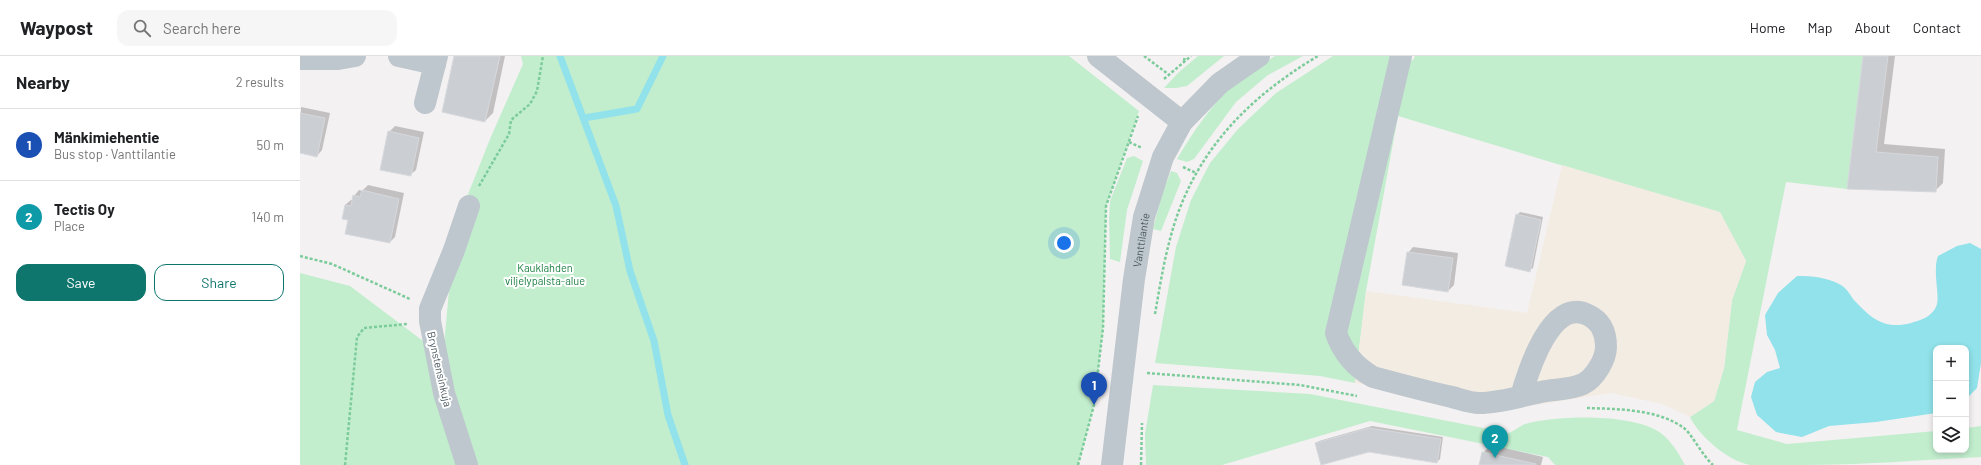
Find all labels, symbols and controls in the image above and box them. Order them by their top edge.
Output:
search box [117,10,397,46]
text: Waypost [20,16,93,39]
icon: search [131,17,153,39]
text: Search here [163,19,241,37]
text: Home [1750,19,1786,36]
text: Map [1808,19,1832,36]
text: About [1854,19,1891,36]
text: Contact [1913,19,1961,36]
text: Nearby [16,72,70,92]
text: 2 results [236,74,284,90]
text: Mänkimiehentie [54,128,159,146]
text: 1 [27,137,31,153]
text: 50 m [257,137,284,153]
text: Bus stop · Vanttilantie [54,146,176,162]
text: Tectis Oy [54,200,115,218]
text: 2 [25,209,33,225]
text: 140 m [252,209,284,225]
street label: Vanttilantie [1130,211,1152,268]
text: Place [54,218,85,234]
your location [1054,233,1074,253]
park label: Kauklahden viljelypalsta-alue [505,261,585,287]
button: Save [16,264,146,301]
button: Share [154,264,284,301]
street label: Brynstensinkuja [425,330,455,408]
map controls [1933,345,1969,453]
button: + [1933,345,1969,381]
pin: 1 [1081,372,1107,405]
button: − [1933,381,1969,417]
button: layers [1933,417,1969,453]
pin: 2 [1482,425,1508,458]

